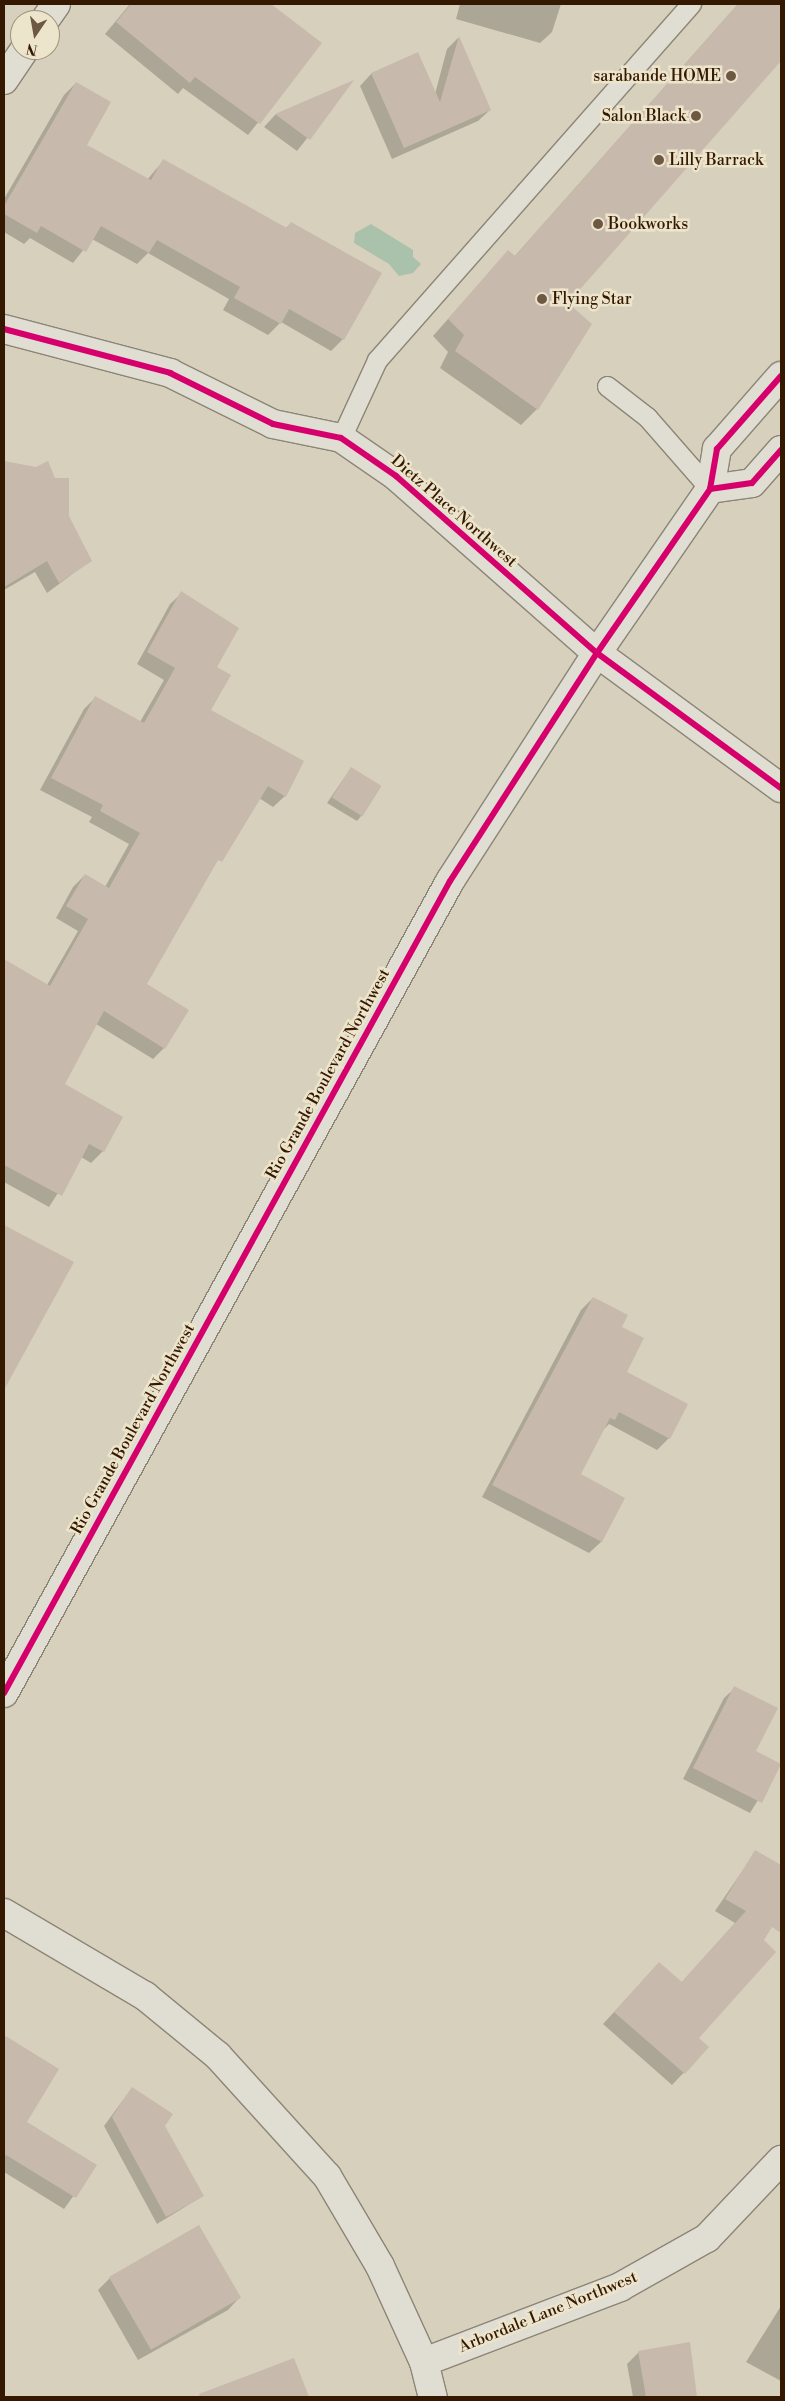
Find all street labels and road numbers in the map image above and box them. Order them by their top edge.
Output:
street label: Dietz Place Northwest [387,451,521,571]
street label: Rio Grande Boulevard Northwest [262,965,394,1183]
street label: Rio Grande Boulevard Northwest [67,1320,199,1538]
street label: Arbordale Lane Northwest [456,2267,640,2357]

